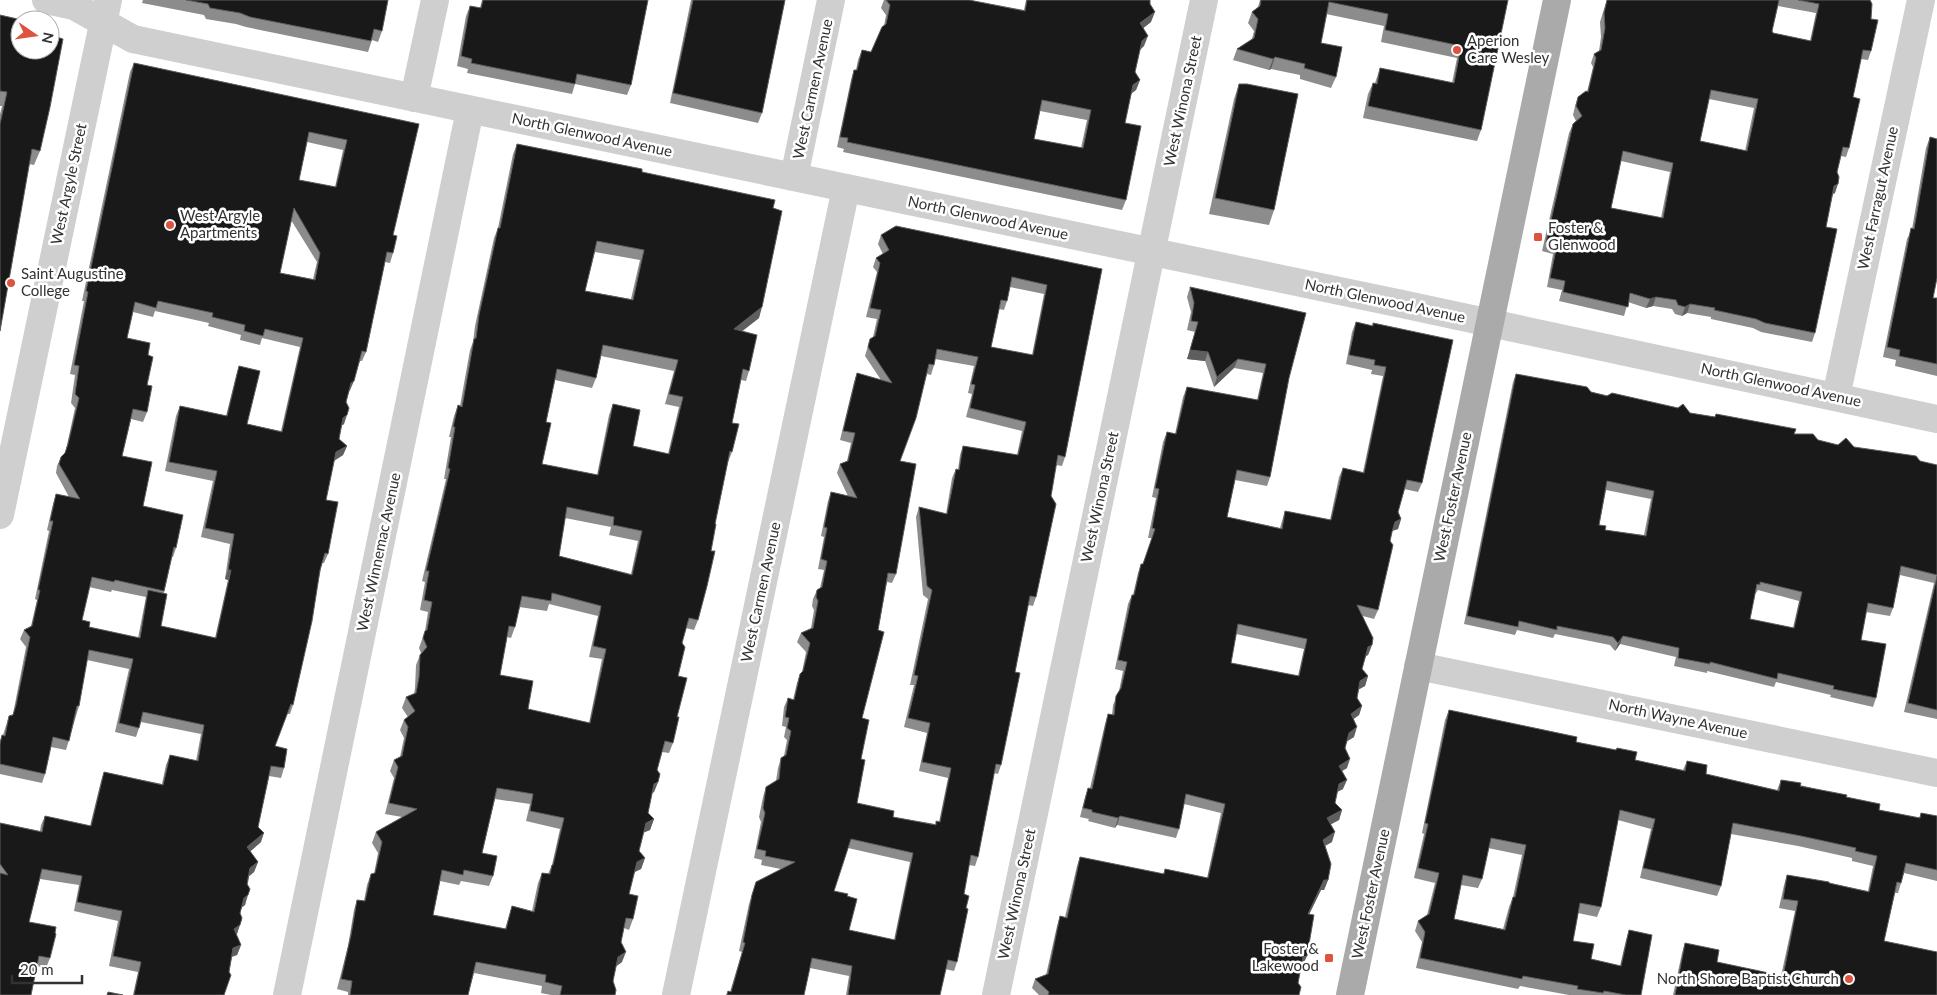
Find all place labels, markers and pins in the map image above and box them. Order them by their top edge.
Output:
place label: Aperion Care Wesley [1467,31,1550,66]
marker: Aperion Care Wesley [1451,44,1463,56]
place label: West Argyle Apartments [180,206,260,241]
place label: Foster & Glenwood [1548,218,1616,253]
marker: West Argyle Apartments [164,219,176,231]
marker: Foster & Glenwood [1532,231,1544,243]
place label: Saint Augustine College [21,264,124,299]
marker: Saint Augustine College [5,277,17,289]
place label: Foster & Lakewood [1252,939,1319,974]
marker: Foster & Lakewood [1323,952,1335,964]
place label: North Shore Baptist Church [1657,969,1839,987]
marker: North Shore Baptist Church [1843,973,1855,985]

